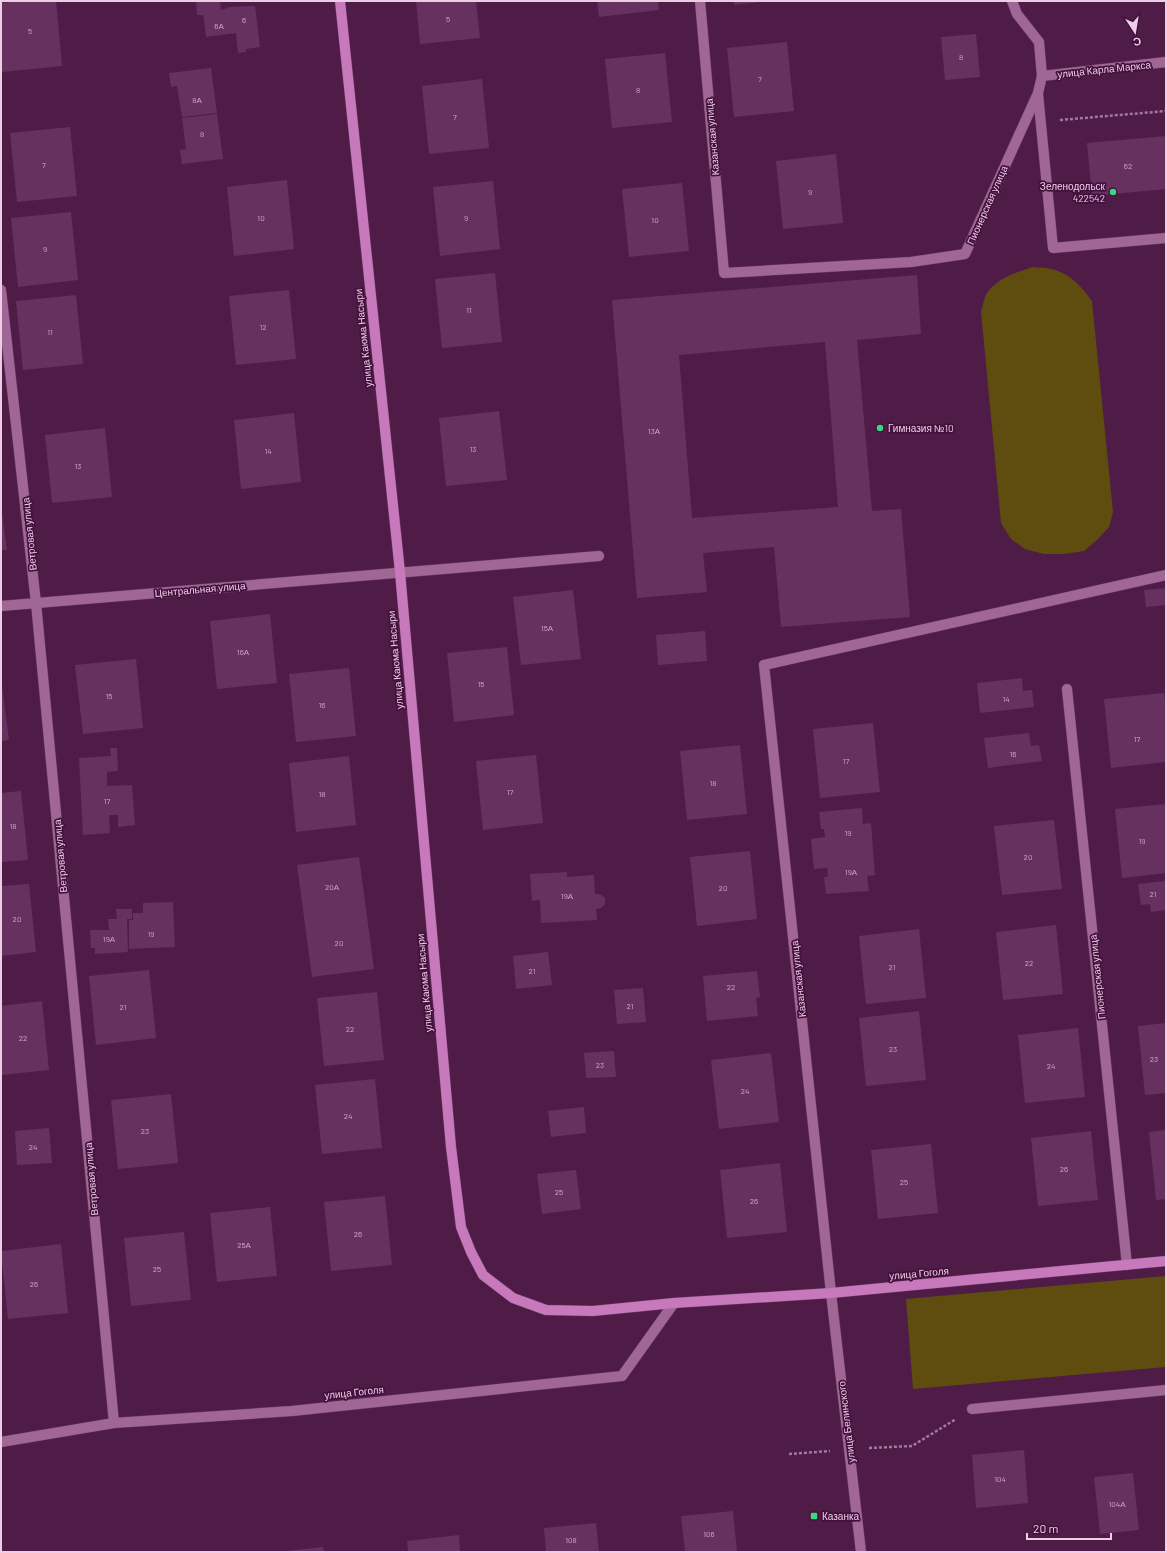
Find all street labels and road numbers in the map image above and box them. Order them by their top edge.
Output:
street label: улица Карла Маркса [1057,58,1152,80]
street label: Казанская улица [703,98,721,176]
street label: Пионерская улица [964,163,1010,246]
street label: улица Каюма Насыри [352,288,374,388]
street label: Ветровая улица [19,497,39,571]
street label: Центральная улица [154,579,246,599]
street label: улица Каюма Насыри [385,610,405,710]
street label: Ветровая улица [51,819,69,893]
street label: улица Каюма Насыри [414,933,434,1033]
street label: Пионерская улица [1087,934,1107,1020]
street label: Казанская улица [788,940,808,1018]
street label: Ветровая улица [82,1142,100,1216]
street label: улица Гоголя [889,1264,949,1282]
street label: улица Белинского [835,1380,857,1464]
street label: улица Гоголя [324,1383,384,1401]

